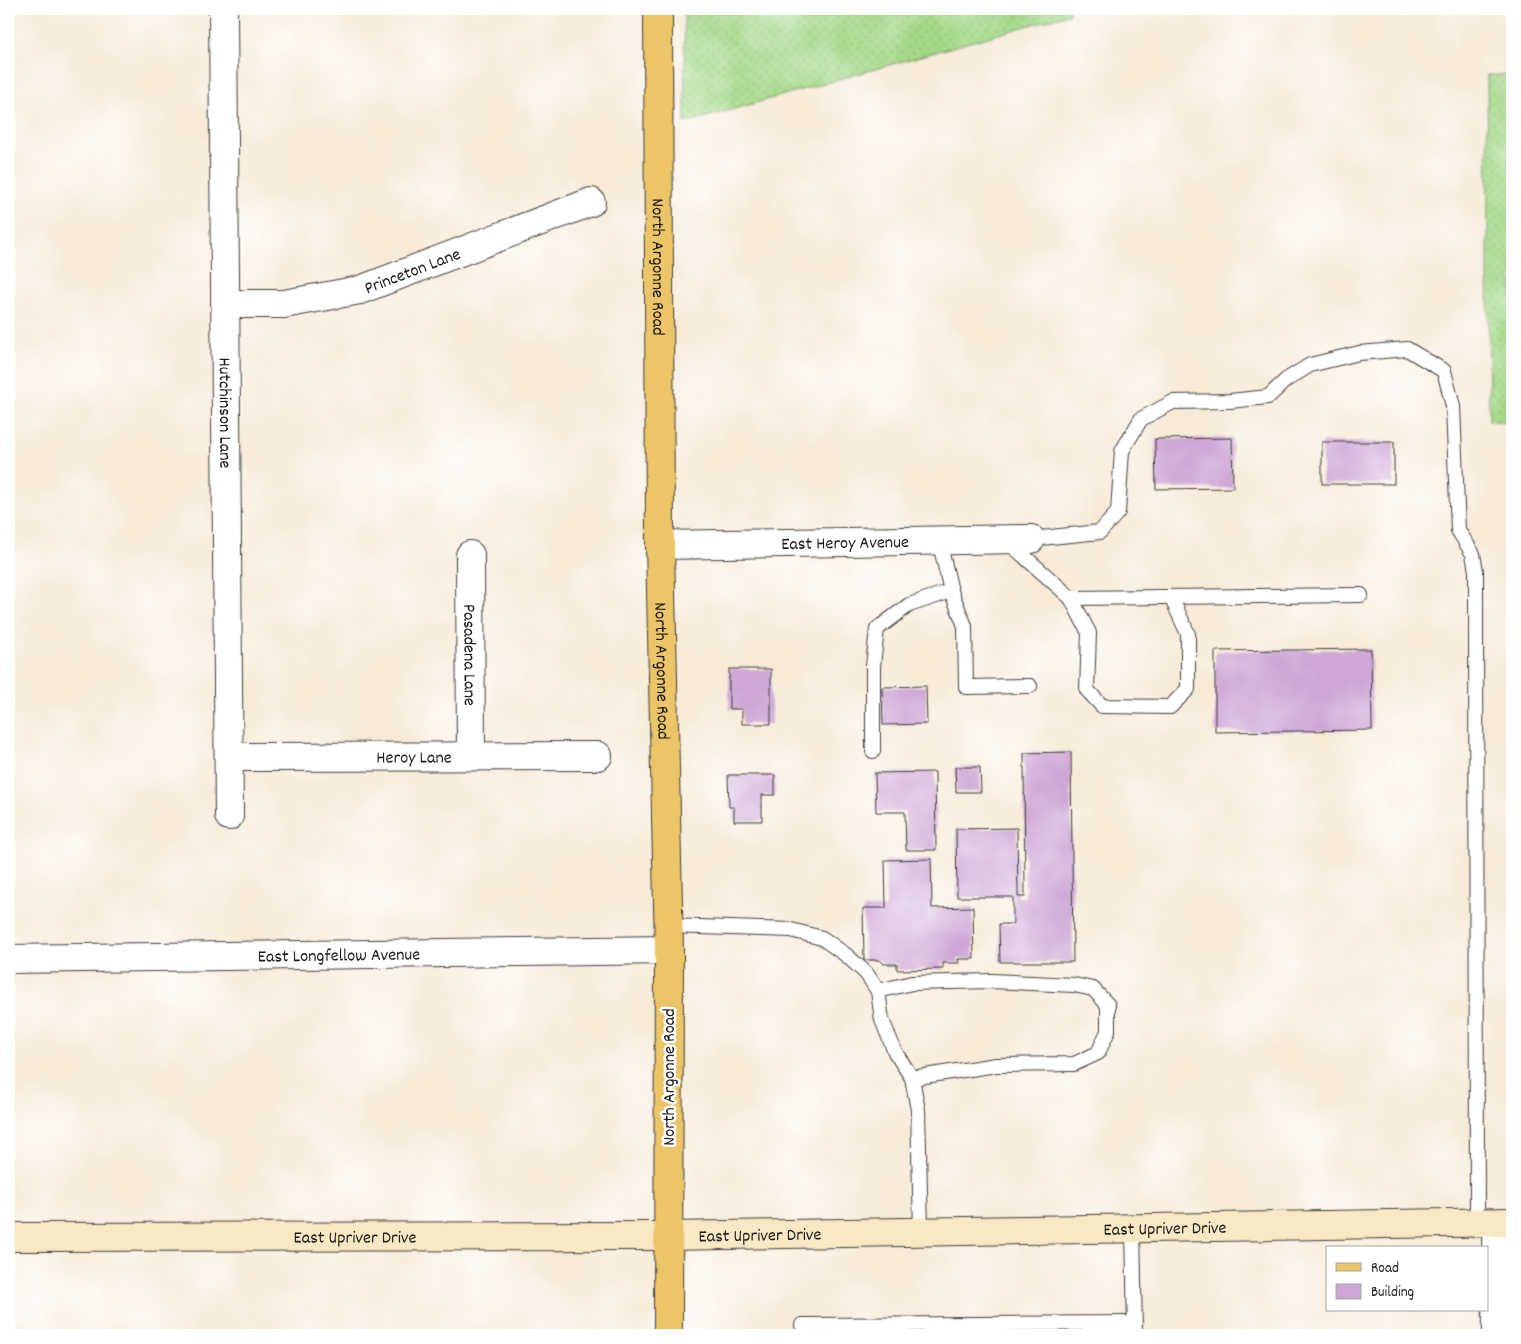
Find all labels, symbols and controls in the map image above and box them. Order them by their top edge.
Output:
street label: North Argonne Road [644,198,669,336]
street label: Princeton Lane [361,243,465,302]
street label: Hutchinson Lane [211,357,236,469]
street label: East Heroy Avenue [781,531,909,558]
street label: North Argonne Road [646,602,674,740]
street label: Pasadena Lane [455,604,481,706]
street label: Heroy Lane [376,746,452,772]
street label: East Longfellow Avenue [258,943,420,971]
street label: North Argonne Road [658,1008,683,1146]
street label: East Upriver Drive [1103,1217,1227,1244]
street label: East Upriver Drive [698,1223,822,1250]
street label: East Upriver Drive [294,1226,417,1252]
legend [1326,1246,1488,1312]
text: Road [1371,1258,1399,1280]
text: Building [1371,1282,1414,1304]

